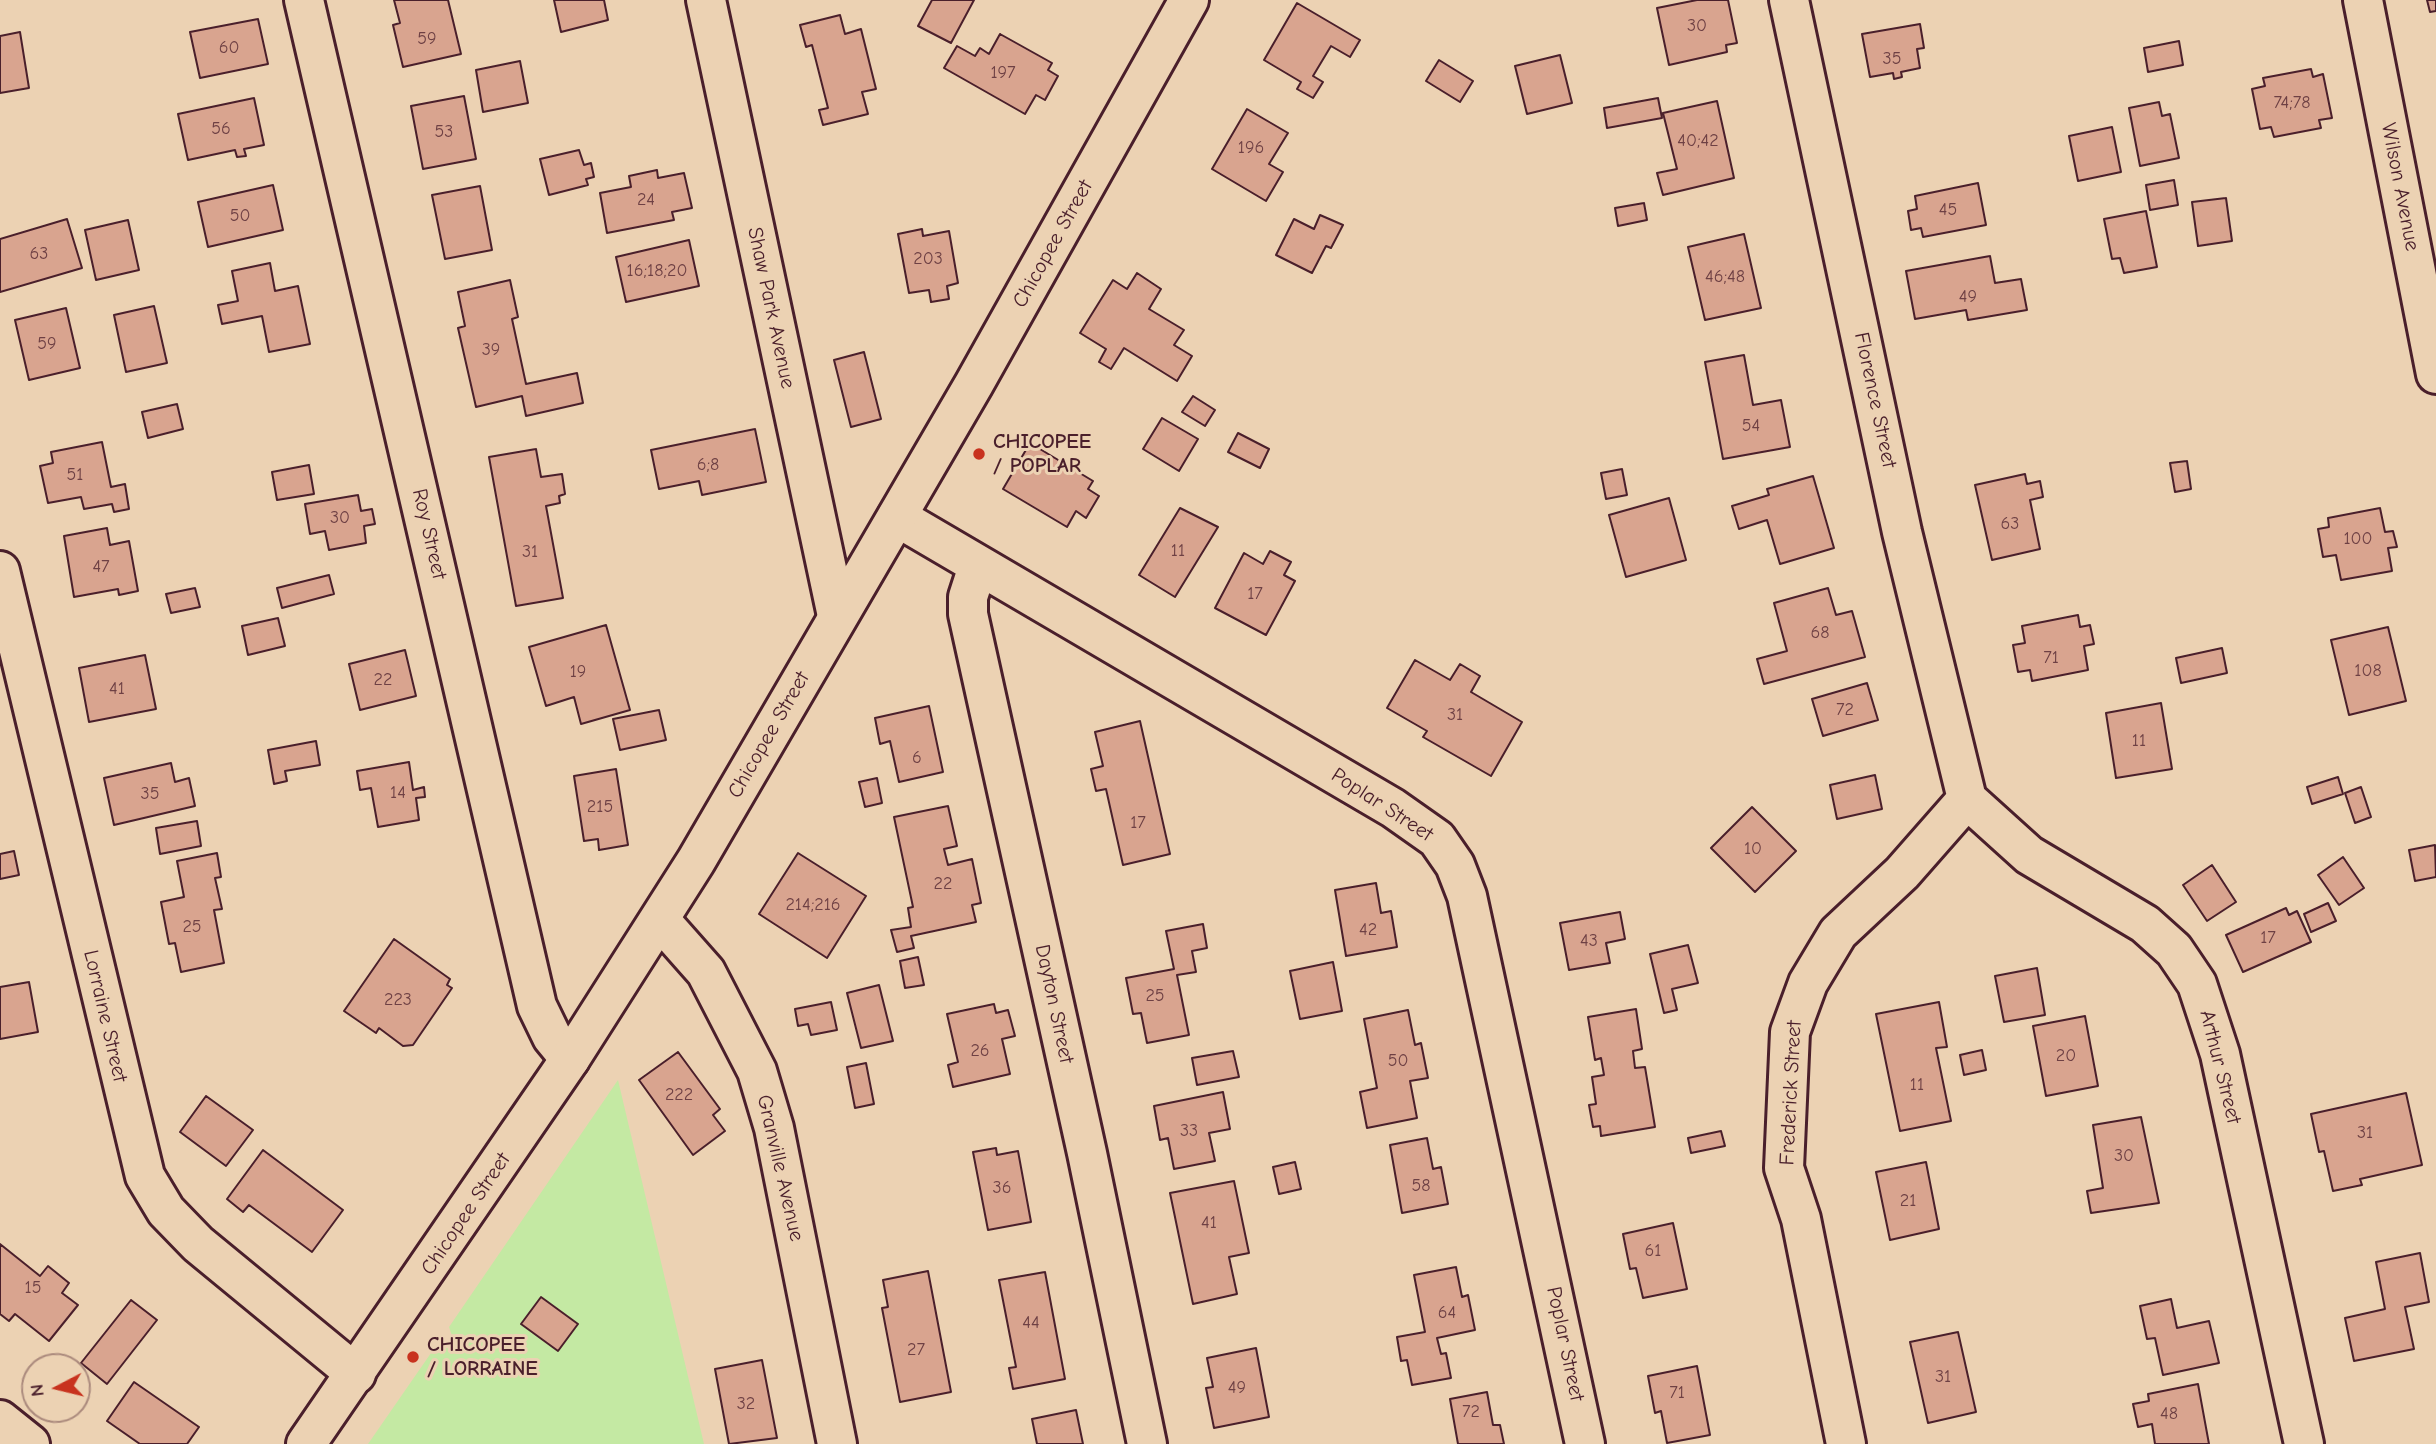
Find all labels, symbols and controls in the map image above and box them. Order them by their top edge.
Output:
house number: 30 [1687,15,1707,37]
house number: 59 [417,28,437,50]
house number: 60 [219,37,239,59]
house number: 35 [1883,48,1901,70]
house number: 197 [990,62,1016,84]
house number: 74;78 [2273,92,2311,114]
house number: 56 [211,118,231,140]
house number: 53 [435,121,453,143]
street label: Wilson Avenue [2375,121,2425,253]
house number: 40;42 [1677,130,1719,152]
house number: 196 [1238,137,1264,159]
street label: Chicopee Street [1008,176,1098,312]
house number: 24 [637,189,655,211]
house number: 45 [1939,199,1957,221]
house number: 50 [230,205,250,227]
street label: Shaw Park Avenue [742,225,800,391]
house number: 63 [30,243,48,265]
house number: 203 [913,248,943,270]
house number: 16;18;20 [627,260,687,282]
house number: 46;48 [1705,266,1745,288]
house number: 49 [1959,286,1977,308]
street label: Florence Street [1848,330,1902,470]
house number: 59 [37,333,57,355]
house number: 39 [482,339,500,361]
house number: 54 [1742,415,1760,437]
place label: CHICOPEE / POPLAR [993,429,1091,479]
marker: CHICOPEE / POPLAR [971,446,987,462]
house number: 6;8 [697,454,719,476]
house number: 51 [67,464,83,486]
street label: Roy Street [406,486,452,582]
house number: 30 [330,507,350,529]
house number: 63 [2001,513,2019,535]
house number: 100 [2343,528,2373,550]
house number: 11 [1171,540,1185,562]
house number: 31 [522,541,538,563]
house number: 47 [92,556,110,578]
house number: 17 [1247,583,1263,605]
house number: 68 [1810,622,1830,644]
house number: 71 [2043,647,2059,669]
house number: 108 [2354,660,2382,682]
house number: 19 [570,661,586,683]
street label: Chicopee Street [723,667,815,803]
house number: 22 [374,669,392,691]
house number: 41 [109,678,125,700]
house number: 72 [1836,699,1854,721]
house number: 31 [1447,704,1463,726]
house number: 11 [2132,730,2146,752]
house number: 6 [912,747,922,769]
street label: Poplar Street [1326,763,1438,847]
house number: 14 [390,782,406,804]
house number: 35 [141,783,159,805]
house number: 215 [587,796,613,818]
house number: 17 [1130,812,1146,834]
house number: 10 [1744,838,1762,860]
house number: 22 [934,873,952,895]
house number: 214;216 [785,894,841,916]
house number: 25 [182,916,202,938]
house number: 42 [1359,919,1377,941]
house number: 17 [2260,927,2276,949]
house number: 43 [1580,930,1598,952]
street label: Dayton Street [1029,942,1079,1066]
street label: Lorraine Street [78,947,132,1085]
house number: 25 [1145,985,1165,1007]
house number: 223 [384,989,412,1011]
street label: Arthur Street [2194,1007,2246,1127]
street label: Frederick Street [1775,1020,1807,1166]
house number: 26 [970,1040,990,1062]
house number: 20 [2056,1045,2076,1067]
house number: 50 [1388,1050,1408,1072]
house number: 11 [1910,1074,1924,1096]
house number: 222 [665,1084,693,1106]
street label: Granville Avenue [751,1092,809,1244]
house number: 33 [1180,1120,1198,1142]
house number: 31 [2357,1122,2373,1144]
house number: 30 [2114,1145,2134,1167]
street label: Chicopee Street [416,1148,516,1280]
house number: 58 [1411,1175,1431,1197]
house number: 36 [993,1177,1011,1199]
house number: 21 [1900,1190,1916,1212]
house number: 41 [1201,1212,1217,1234]
house number: 61 [1645,1240,1661,1262]
house number: 15 [25,1277,41,1299]
street label: Poplar Street [1541,1284,1589,1404]
house number: 64 [1438,1302,1456,1324]
house number: 44 [1022,1312,1040,1334]
place label: CHICOPEE / LORRAINE [427,1332,538,1382]
house number: 27 [907,1339,925,1361]
marker: CHICOPEE / LORRAINE [405,1349,421,1365]
north arrow [21,1353,91,1423]
house number: 31 [1935,1366,1951,1388]
house number: 49 [1228,1377,1246,1399]
house number: 71 [1669,1382,1685,1404]
text: N [25,1383,49,1398]
house number: 32 [737,1393,755,1415]
house number: 72 [1462,1401,1480,1423]
house number: 48 [2160,1403,2178,1425]

